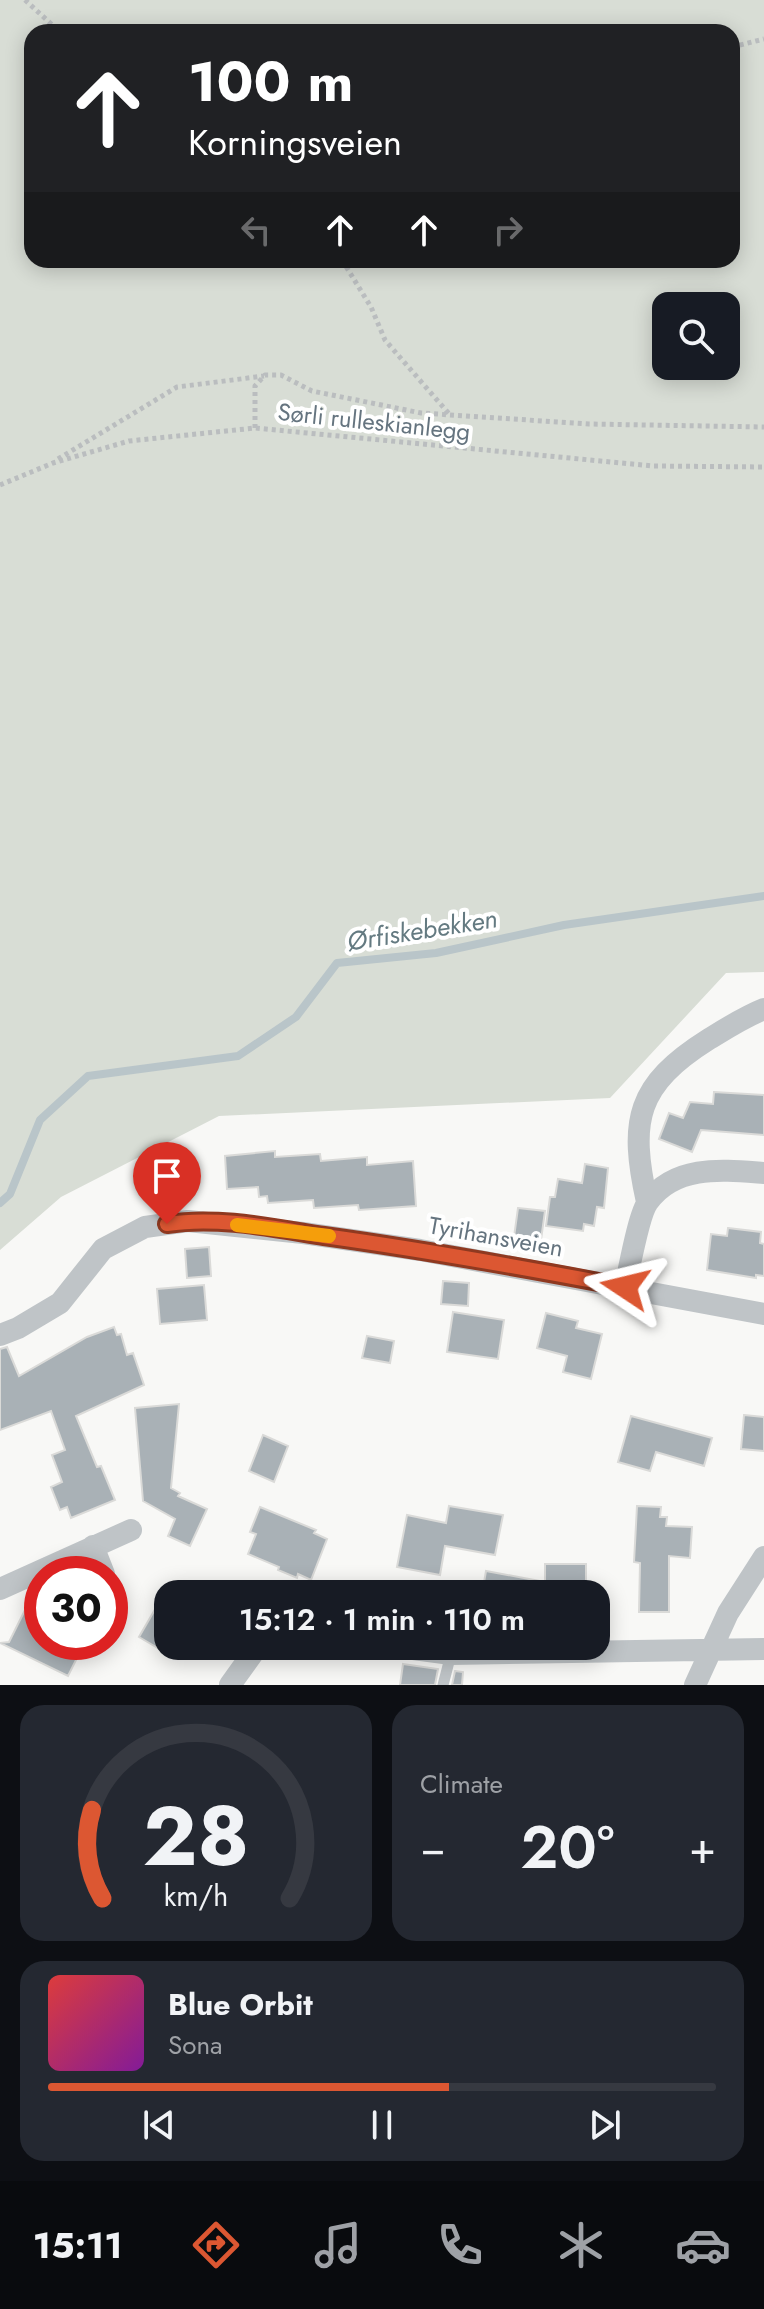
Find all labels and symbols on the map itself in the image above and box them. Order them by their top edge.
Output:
street label: Sørli rulleskianlegg [276,394,472,449]
water label: Ørfiskebekken [344,899,500,961]
pin [133,1142,201,1224]
street label: Tyrihansveien [426,1208,566,1266]
position arrow [583,1245,667,1329]
speed limit sign: 30 [24,1556,128,1660]

